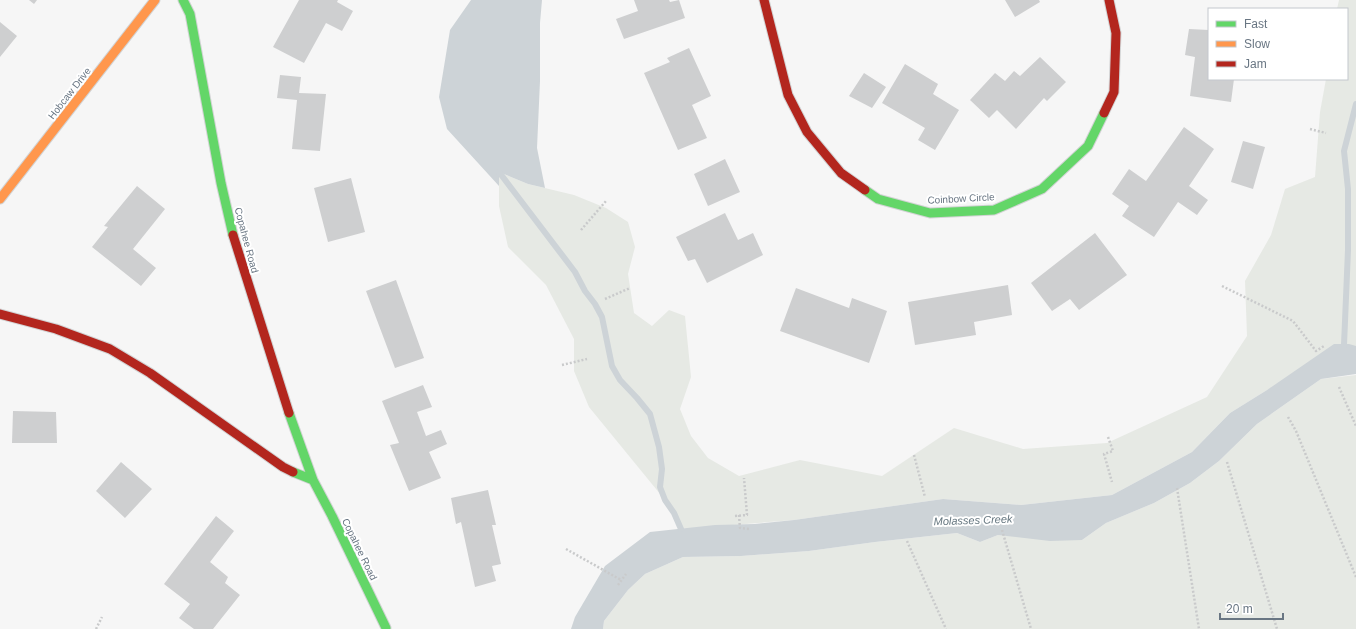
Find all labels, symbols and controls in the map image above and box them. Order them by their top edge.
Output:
legend [1208,8,1348,80]
text: Fast [1244,17,1268,31]
text: Slow [1244,37,1270,51]
text: Jam [1244,57,1267,71]
street label: Hobcaw Drive [46,65,93,121]
street label: Coinbow Circle [927,191,995,206]
street label: Copahee Road [232,206,261,274]
water label: Molasses Creek [933,513,1013,527]
street label: Copahee Road [340,517,379,582]
scale bar [1220,595,1283,621]
text: 20 m [1226,602,1253,616]

